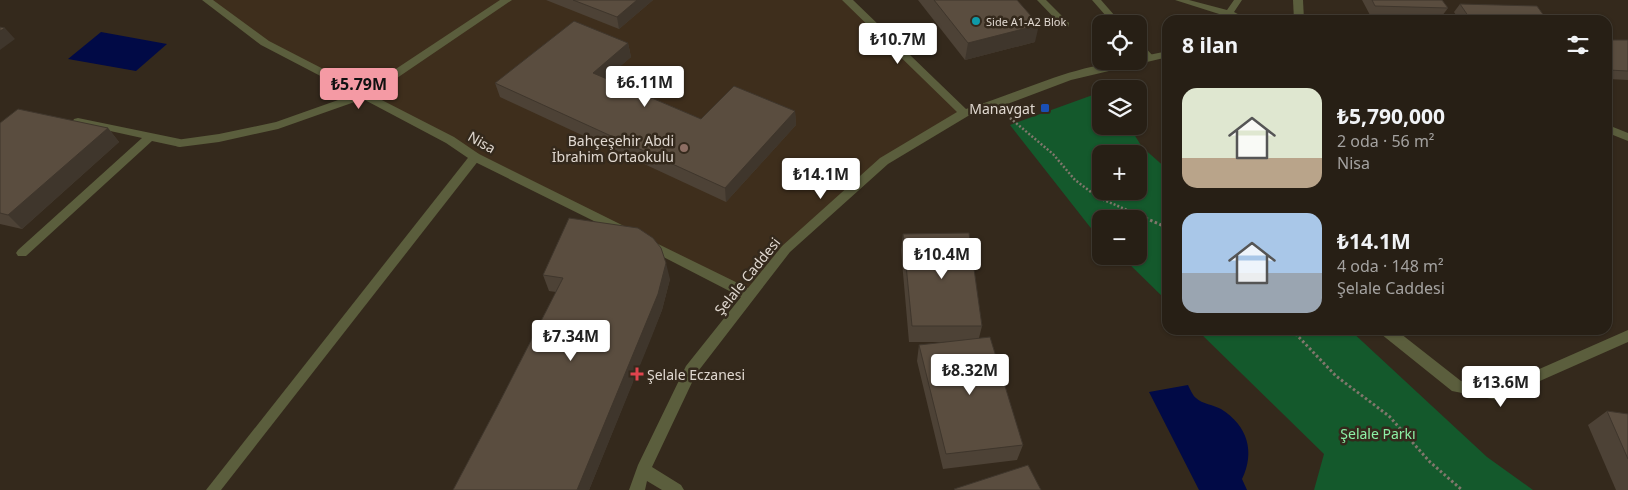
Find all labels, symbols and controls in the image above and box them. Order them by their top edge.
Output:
place label: Side A1-A2 Blok [986,14,1066,29]
marker: Side A1-A2 Blok [970,15,982,27]
map controls [1092,15,1147,265]
button: locate [1092,15,1147,70]
pin: ₺10.7M [857,22,939,65]
text: ₺10.7M [870,28,926,50]
text: 8 ilan [1182,31,1238,59]
icon: filters [1564,31,1592,59]
pin: ₺6.11M [604,66,686,108]
pin: ₺5.79M [318,68,400,110]
text: ₺6.11M [617,71,673,93]
text: ₺5.79M [331,73,387,95]
button: layers [1092,80,1147,135]
place label: Manavgat [969,99,1035,118]
marker: Manavgat [1039,102,1051,114]
text: ₺5,790,000 [1337,102,1445,130]
icon: home [1222,108,1282,168]
street label: Nisa [465,127,499,157]
text: 2 oda · 56 m² [1337,130,1434,152]
place label: Bahçeşehir Abdi İbrahim Ortaokulu [552,131,674,166]
marker: Bahçeşehir Abdi İbrahim Ortaokulu [678,142,690,154]
button: + [1092,145,1147,200]
text: Nisa [1337,152,1370,174]
pin: ₺14.1M [780,158,862,200]
text: ₺14.1M [793,163,849,185]
button: − [1092,210,1147,265]
text: ₺14.1M [1337,227,1411,255]
street label: Şelale Caddesi [710,233,784,319]
icon: home [1222,233,1282,293]
pin: ₺10.4M [901,238,983,280]
text: ₺10.4M [914,243,970,265]
text: 4 oda · 148 m² [1337,255,1444,277]
text: Şelale Caddesi [1337,277,1445,299]
pin: ₺7.34M [530,320,612,362]
text: ₺7.34M [543,325,599,347]
pin: ₺8.32M [929,354,1011,396]
text: ₺8.32M [942,359,998,381]
place label: Şelale Eczanesi [647,365,745,384]
pin: ₺13.6M [1460,366,1542,408]
marker: Şelale Eczanesi [631,368,643,380]
text: ₺13.6M [1473,371,1529,393]
park label: Şelale Parkı [1340,424,1416,443]

